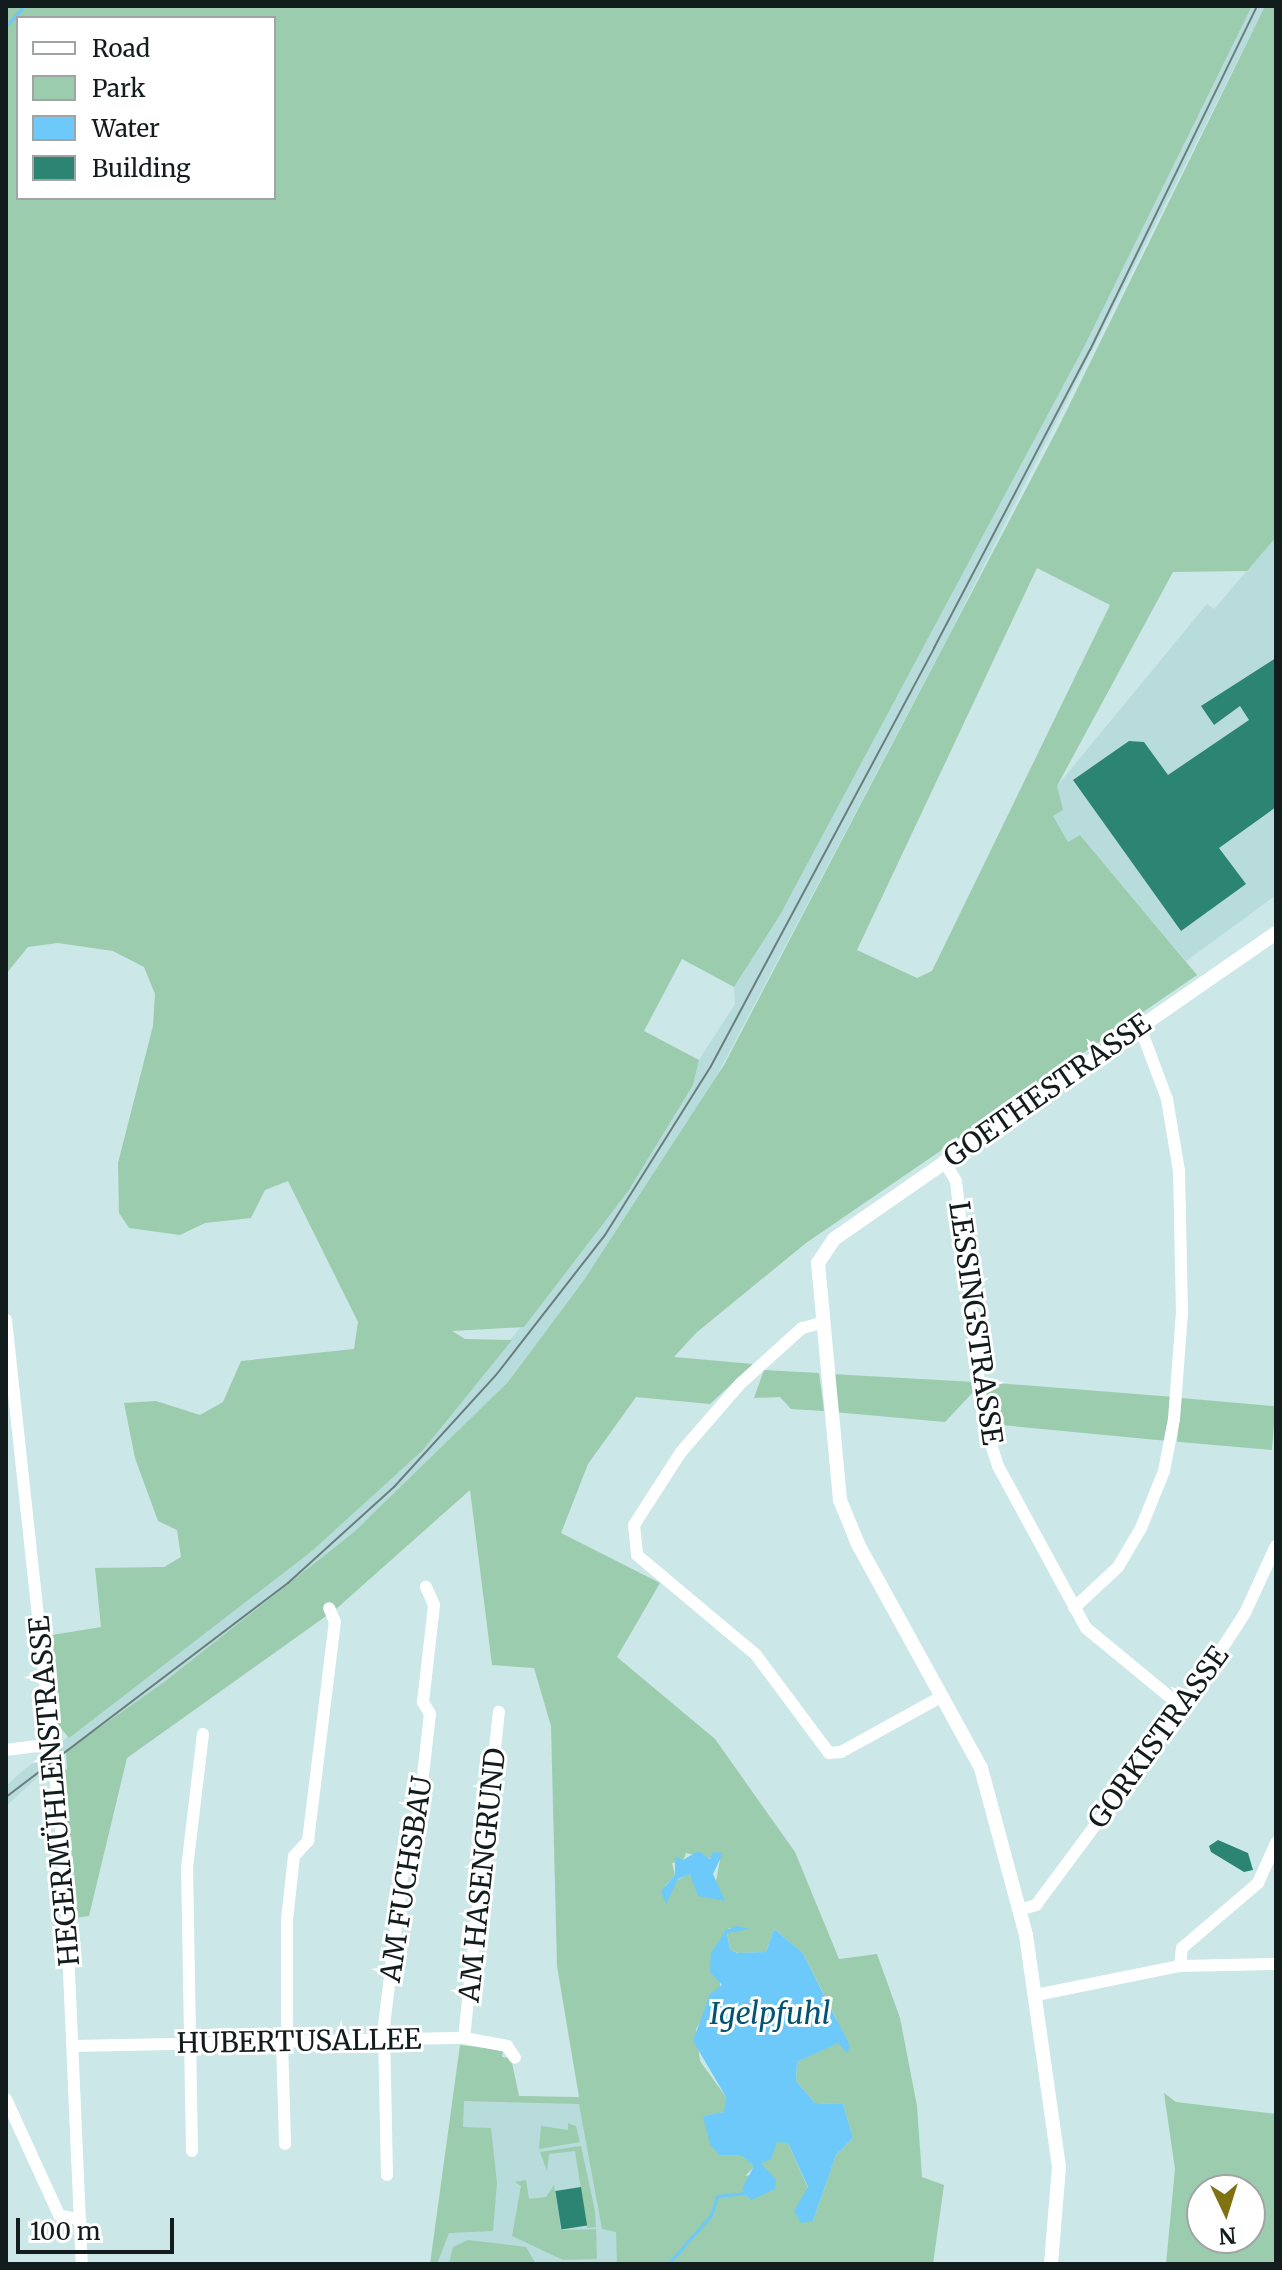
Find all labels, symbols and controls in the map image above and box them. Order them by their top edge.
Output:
legend [16,16,276,200]
text: Road [92,33,150,64]
text: Park [92,73,145,104]
text: Water [92,113,160,144]
text: Building [92,153,191,184]
street label: GOETHESTRASSE [937,1006,1157,1174]
street label: LESSINGSTRASSE [942,1199,1010,1447]
street label: HEGERMÜHLENSTRASSE [22,1614,86,1968]
street label: GORKISTRASSE [1081,1639,1235,1835]
street label: AM HASENGRUND [452,1746,512,2004]
street label: AM FUCHSBAU [373,1774,439,1984]
water label: Igelpfuhl [709,1995,831,2031]
street label: HUBERTUSALLEE [176,2022,422,2060]
north arrow [1186,2174,1266,2254]
scale bar [20,2202,178,2252]
text: 100 m [30,2216,100,2247]
text: N [1218,2221,1237,2251]

